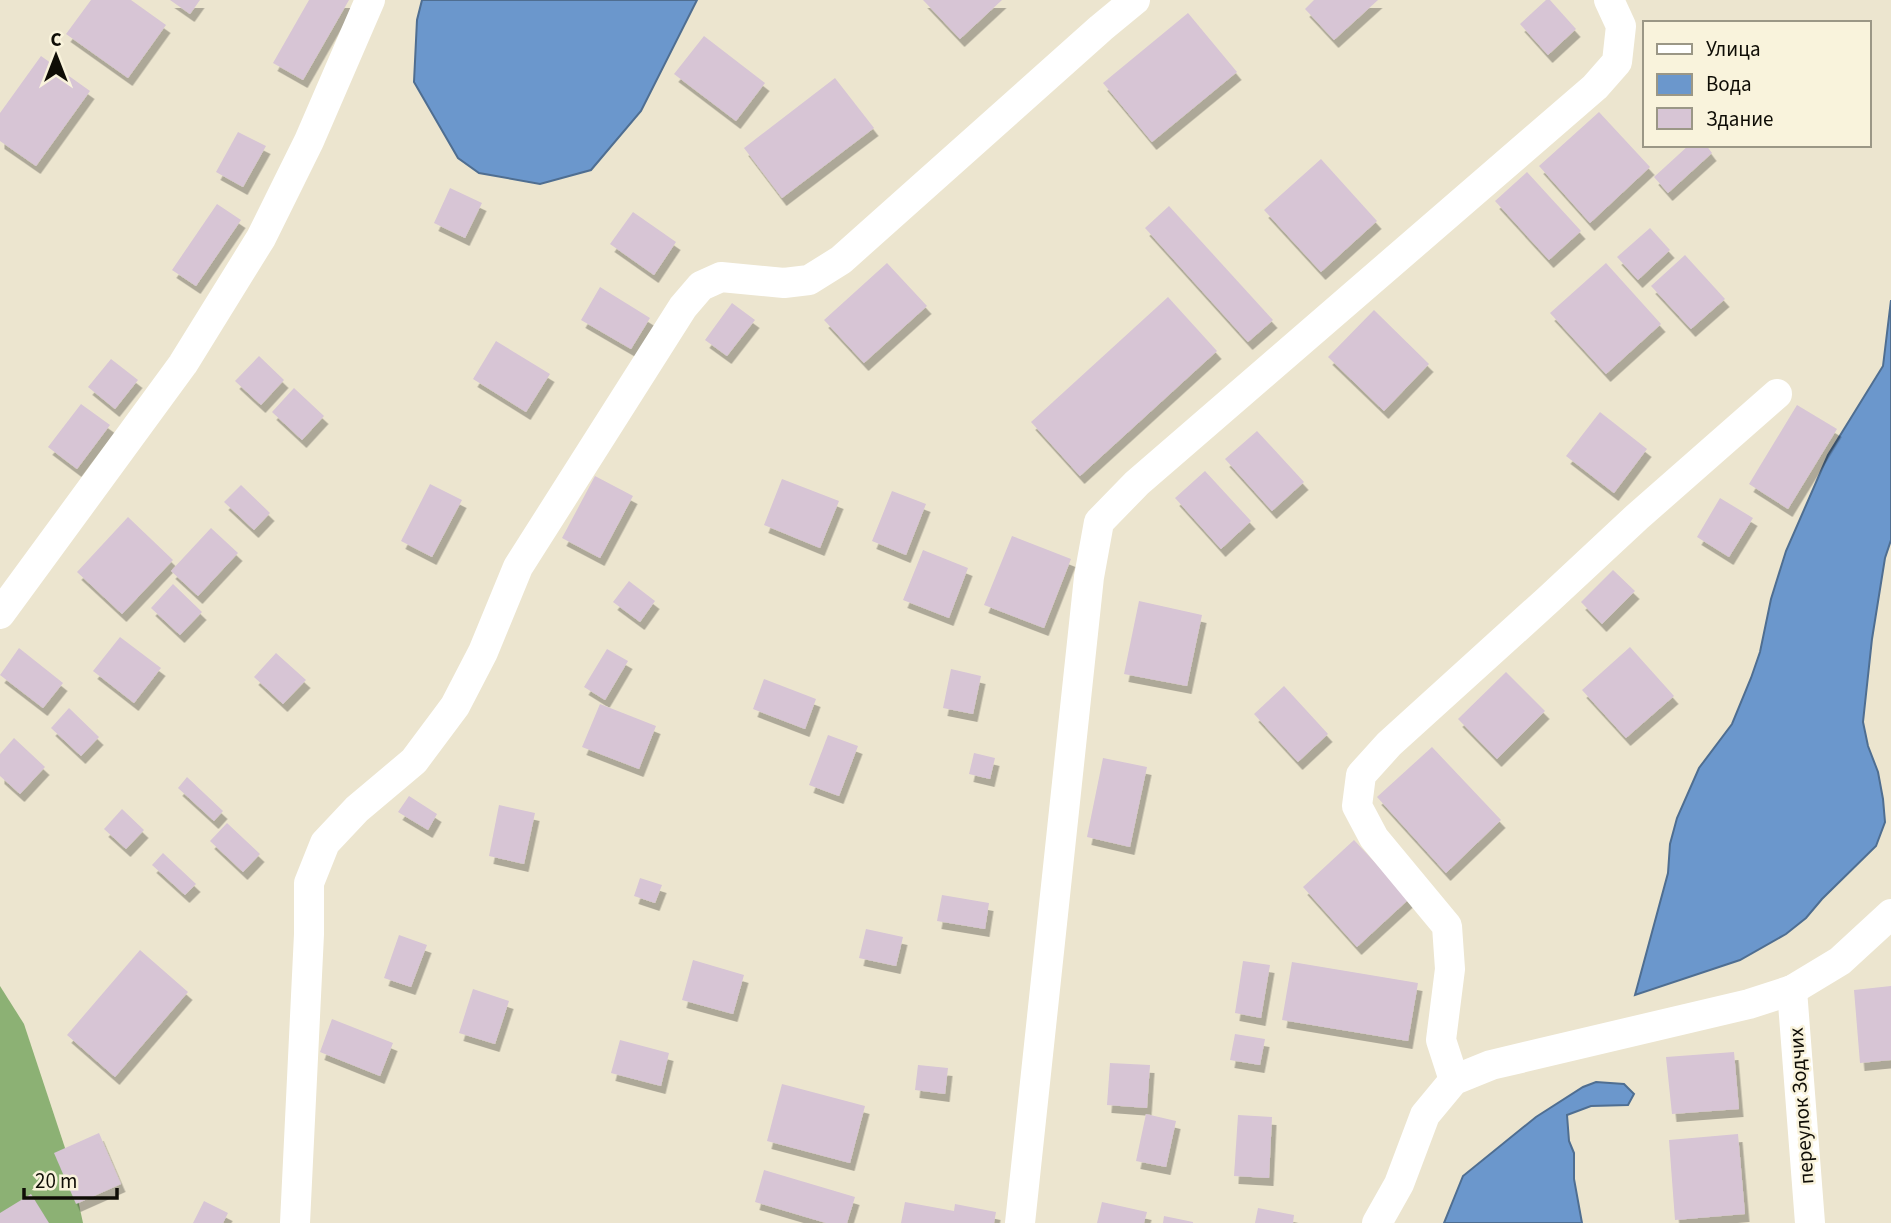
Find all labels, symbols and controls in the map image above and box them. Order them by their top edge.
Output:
north arrow [21,21,91,91]
legend [1643,21,1870,147]
text: С [50,27,62,54]
text: Улица [1706,34,1761,64]
text: Вода [1706,69,1752,99]
text: Здание [1706,104,1774,134]
street label: переулок Зодчих [1781,1026,1821,1185]
scale bar [24,1156,117,1200]
text: 20 m [35,1166,77,1196]

